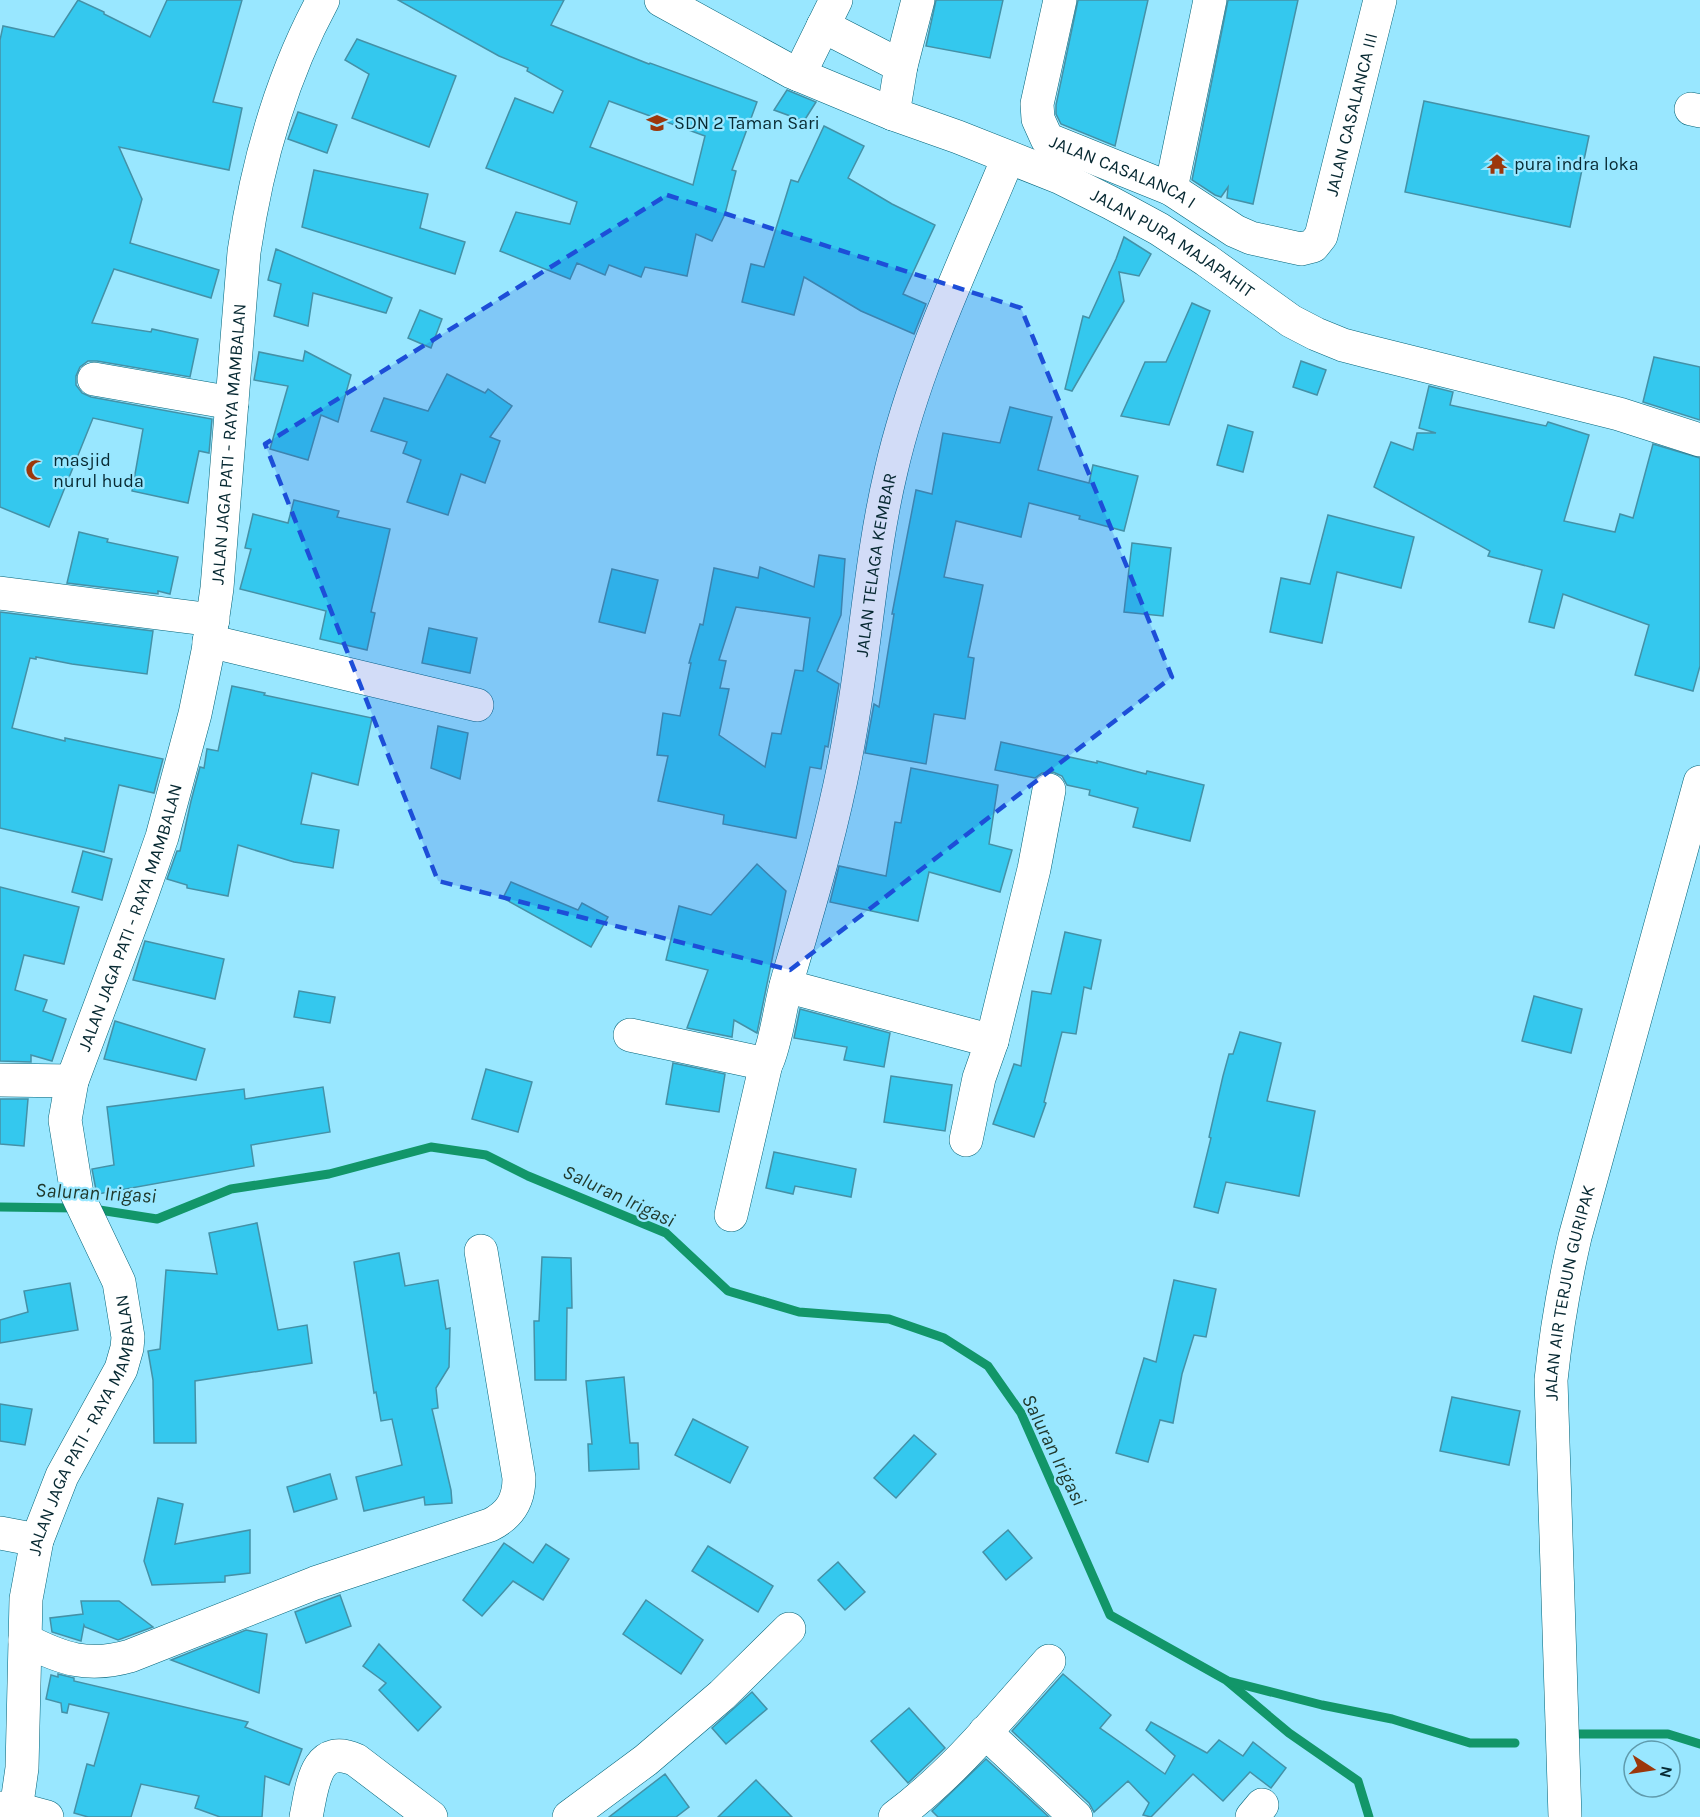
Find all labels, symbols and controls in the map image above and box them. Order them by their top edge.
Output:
street label: JALAN CASALANCA III [1320,30,1382,198]
school or university icon: SDN 2 Taman Sari [645,111,669,135]
place label: SDN 2 Taman Sari [674,112,820,134]
street label: JALAN CASALANCA I [1046,130,1200,213]
temple icon: pura indra loka [1485,152,1509,176]
place label: pura indra loka [1514,153,1639,175]
street label: JALAN PURA MAJAPAHIT [1087,184,1259,302]
street label: JALAN JAGA PATI - RAYA MAMBALAN [206,303,251,586]
place label: masjid nurul huda [53,449,144,492]
mosque icon: masjid nurul huda [24,458,48,482]
street label: JALAN TELAGA KEMBAR [851,471,901,658]
street label: JALAN JAGA PATI - RAYA MAMBALAN [73,781,187,1054]
water label: Saluran Irigasi [559,1160,679,1232]
water label: Saluran Irigasi [35,1178,157,1208]
street label: JALAN AIR TERJUN GURIPAK [1540,1183,1600,1401]
street label: JALAN JAGA PATI - RAYA MAMBALAN [23,1293,139,1557]
water label: Saluran Irigasi [1017,1390,1091,1510]
north arrow [1622,1739,1682,1799]
text: N [1656,1764,1677,1780]

